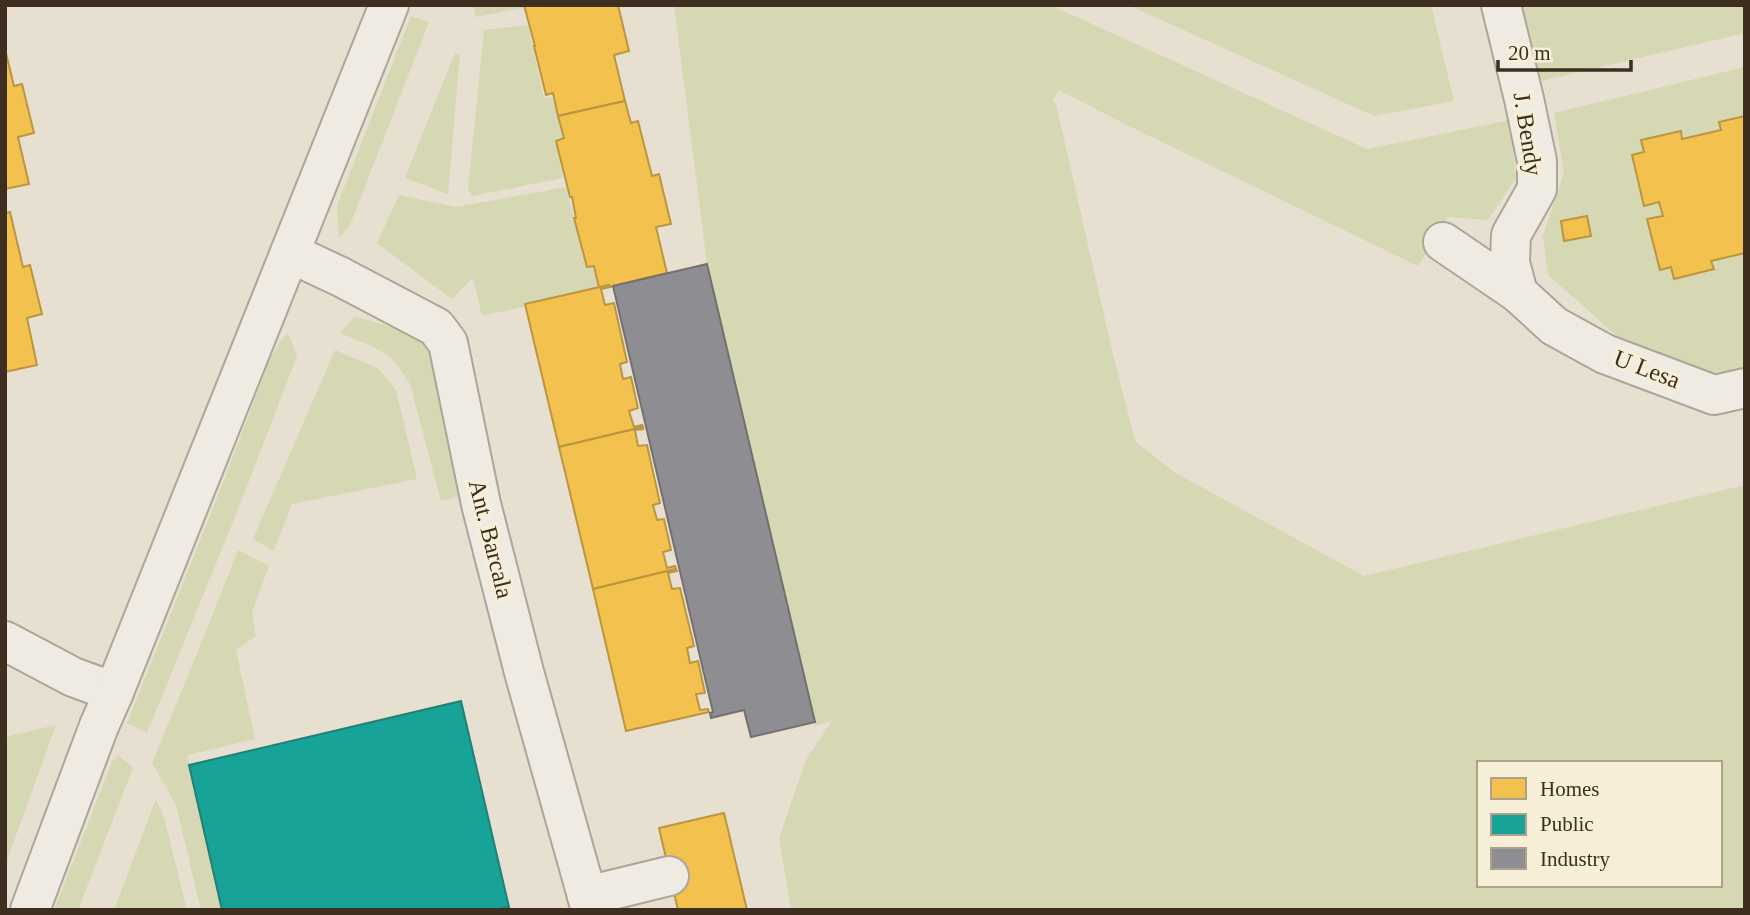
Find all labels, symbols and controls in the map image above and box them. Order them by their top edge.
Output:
scale bar [1498,28,1631,72]
text: 20 m [1508,41,1551,65]
street label: J. Bendy [1509,90,1547,178]
street label: U Lesa [1610,345,1684,394]
street label: Ant. Barcala [464,477,518,601]
legend [1477,761,1722,887]
text: Homes [1540,777,1600,801]
text: Public [1540,812,1594,836]
text: Industry [1540,847,1610,871]

